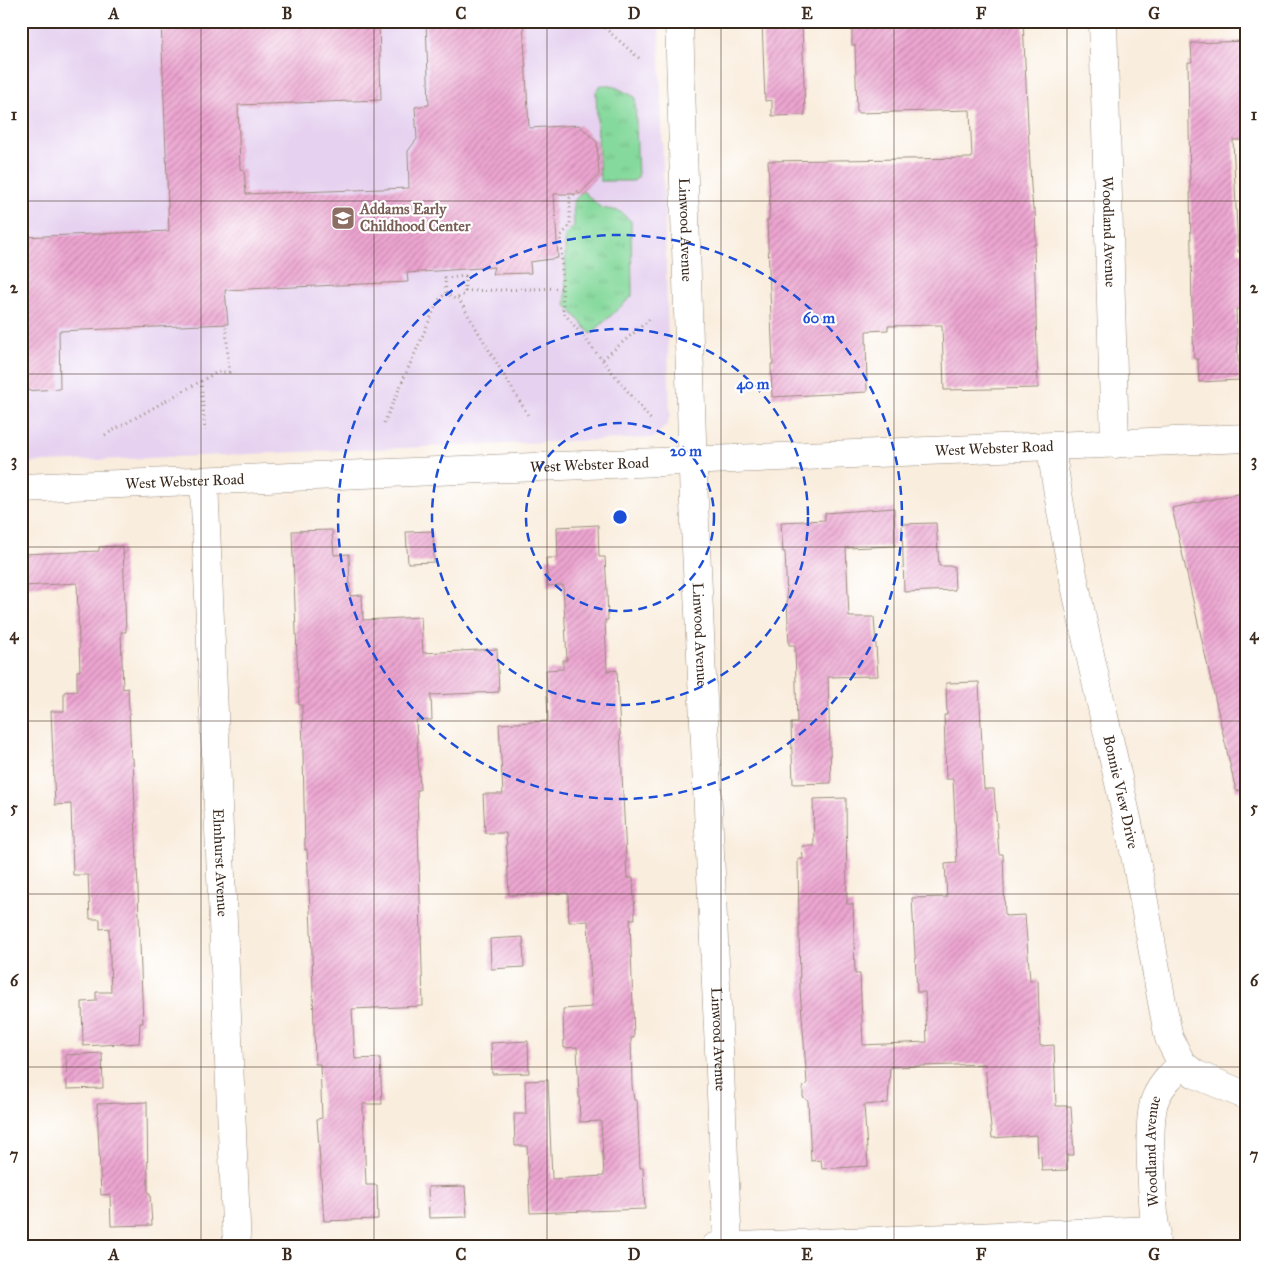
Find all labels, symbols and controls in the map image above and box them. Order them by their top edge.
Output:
text: A [108,4,120,23]
text: B [282,4,292,23]
text: C [456,4,467,23]
text: D [628,4,641,23]
text: E [801,4,813,23]
text: F [976,4,987,23]
text: G [1148,4,1160,23]
text: 1 [11,105,18,124]
text: 1 [1251,105,1258,124]
street label: Woodland Avenue [1098,176,1120,288]
street label: Linwood Avenue [675,178,696,282]
place label: Addams Early Childhood Center [359,200,471,235]
school or university icon: Addams Early Childhood Center [330,205,356,231]
text: 2 [10,278,19,297]
text: 2 [1250,278,1259,297]
text: 60 m [803,309,836,327]
text: 40 m [737,375,770,394]
street label: West Webster Road [934,437,1054,460]
text: 20 m [670,442,702,460]
text: 3 [11,451,17,471]
text: 3 [1251,451,1257,471]
street label: West Webster Road [530,453,650,476]
street label: West Webster Road [125,470,245,493]
centre of rings [611,508,629,526]
street label: Linwood Avenue [689,582,711,687]
text: 4 [10,625,20,645]
text: 4 [1250,625,1260,645]
street label: Bonnie View Drive [1099,733,1142,850]
text: 5 [10,798,18,817]
text: 5 [1250,798,1258,817]
street label: Elmhurst Avenue [209,808,232,917]
text: 6 [10,971,19,990]
text: 6 [1250,971,1259,990]
street label: Linwood Avenue [707,987,730,1092]
street label: Woodland Avenue [1141,1093,1165,1207]
text: 7 [10,1145,19,1164]
text: 7 [1250,1145,1259,1164]
text: A [108,1245,120,1264]
text: B [282,1245,292,1264]
text: C [456,1245,467,1264]
text: D [628,1245,641,1264]
text: E [801,1245,813,1264]
text: F [976,1245,987,1264]
text: G [1148,1245,1160,1264]

